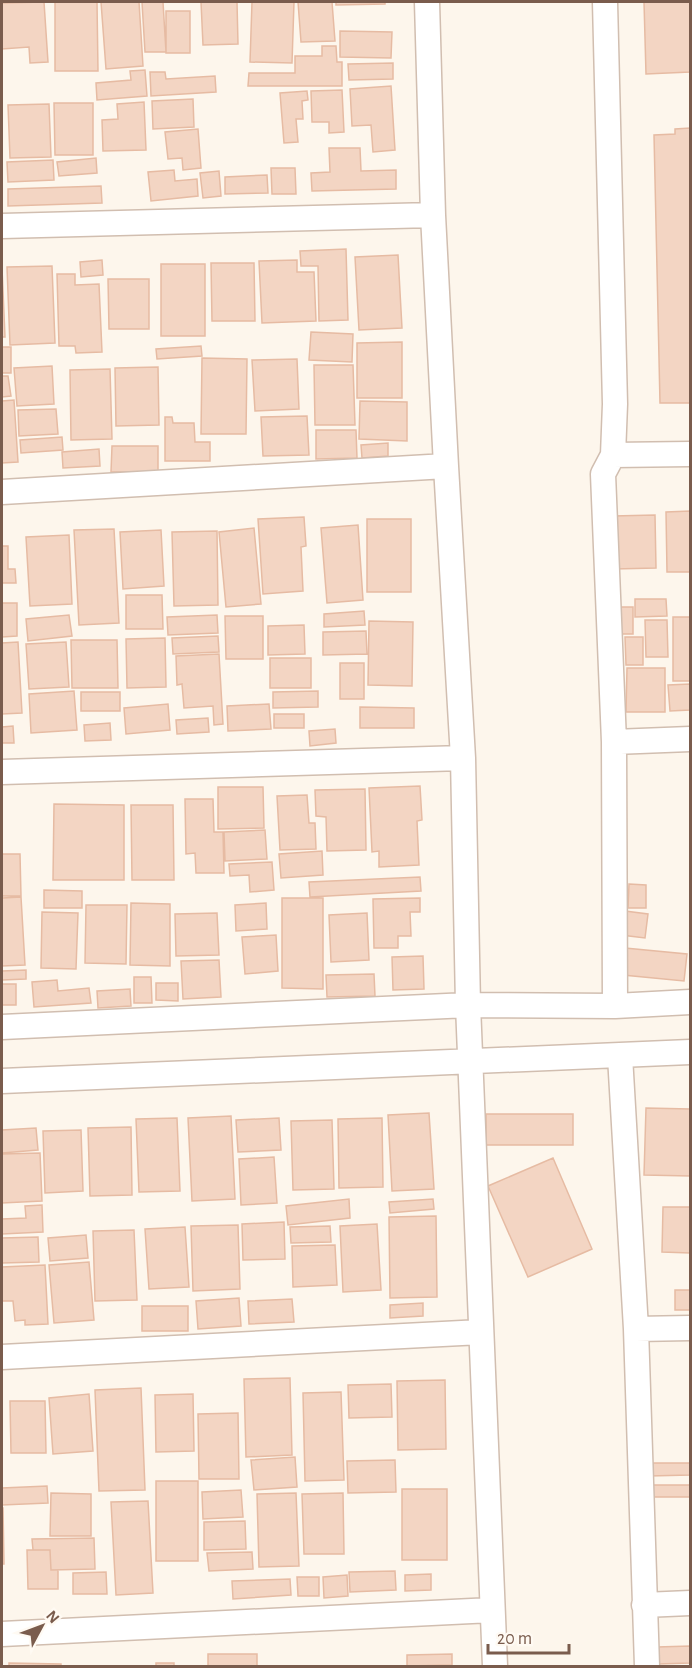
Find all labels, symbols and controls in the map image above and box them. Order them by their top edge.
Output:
north arrow [12,1596,72,1656]
text: N [43,1607,62,1626]
scale bar [488,1617,569,1655]
text: 20 m [497,1630,532,1648]

